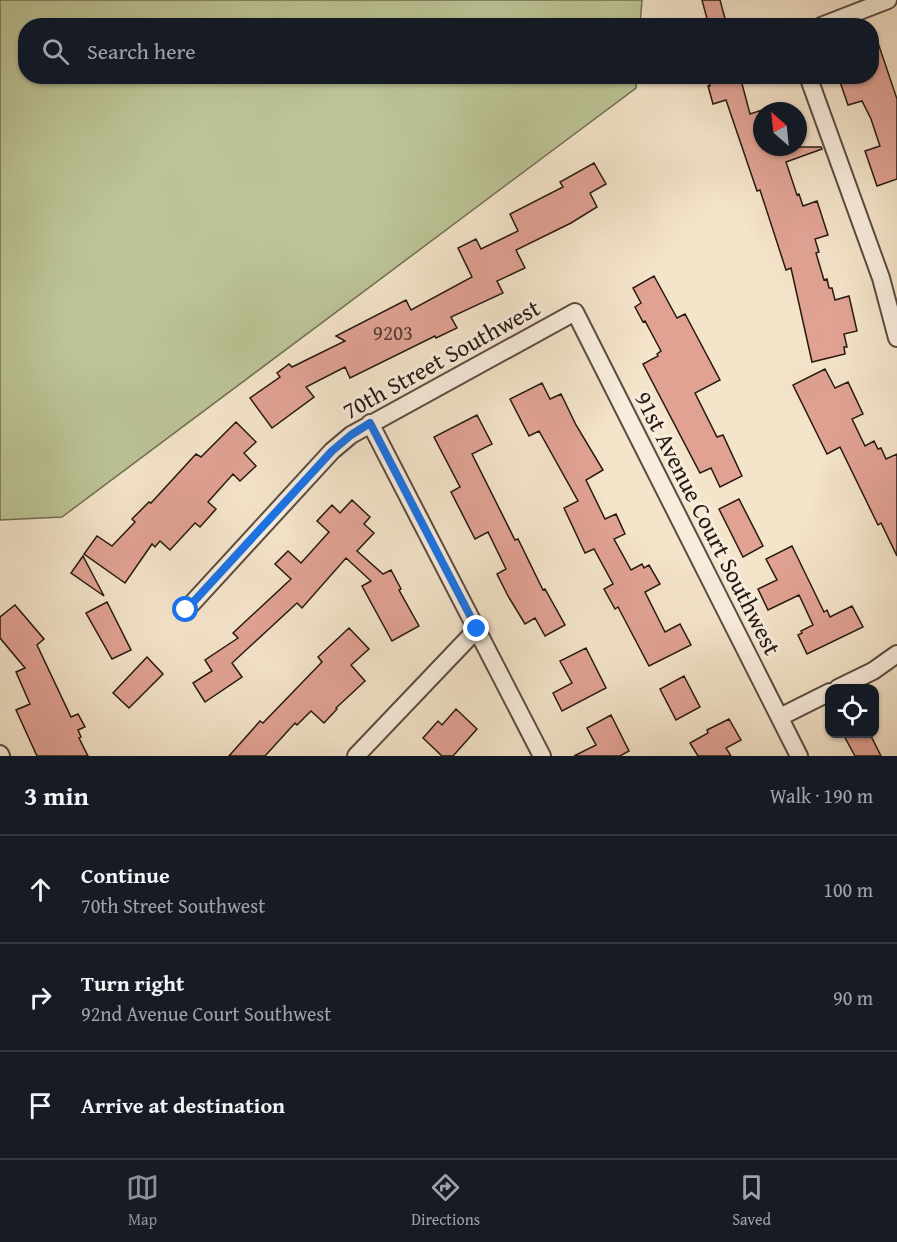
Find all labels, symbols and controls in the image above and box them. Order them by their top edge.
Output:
search box [18,18,879,84]
icon: search [39,35,72,68]
text: Search here [87,35,196,67]
north arrow [753,102,807,156]
street label: 70th Street Southwest [336,290,547,428]
house number: 9203 [373,317,413,348]
street label: 91st Avenue Court Southwest [626,385,790,662]
route start [172,596,198,622]
route end [463,615,489,641]
map controls [825,684,879,738]
button: locate [825,684,879,738]
text: 3 min [24,776,89,815]
text: Walk · 190 m [770,781,873,810]
text: Continue [81,859,170,891]
icon: ahead [24,873,57,906]
text: 100 m [823,875,873,904]
text: 70th Street Southwest [81,891,265,920]
text: Turn right [81,967,184,999]
icon: right [24,981,57,1014]
text: 90 m [833,983,873,1012]
text: 92nd Avenue Court Southwest [81,999,331,1028]
icon: arrive [24,1089,57,1122]
text: Arrive at destination [81,1089,285,1121]
tab: Map [126,1171,159,1231]
tab: Directions [411,1171,480,1231]
tab: Saved [732,1171,771,1231]

